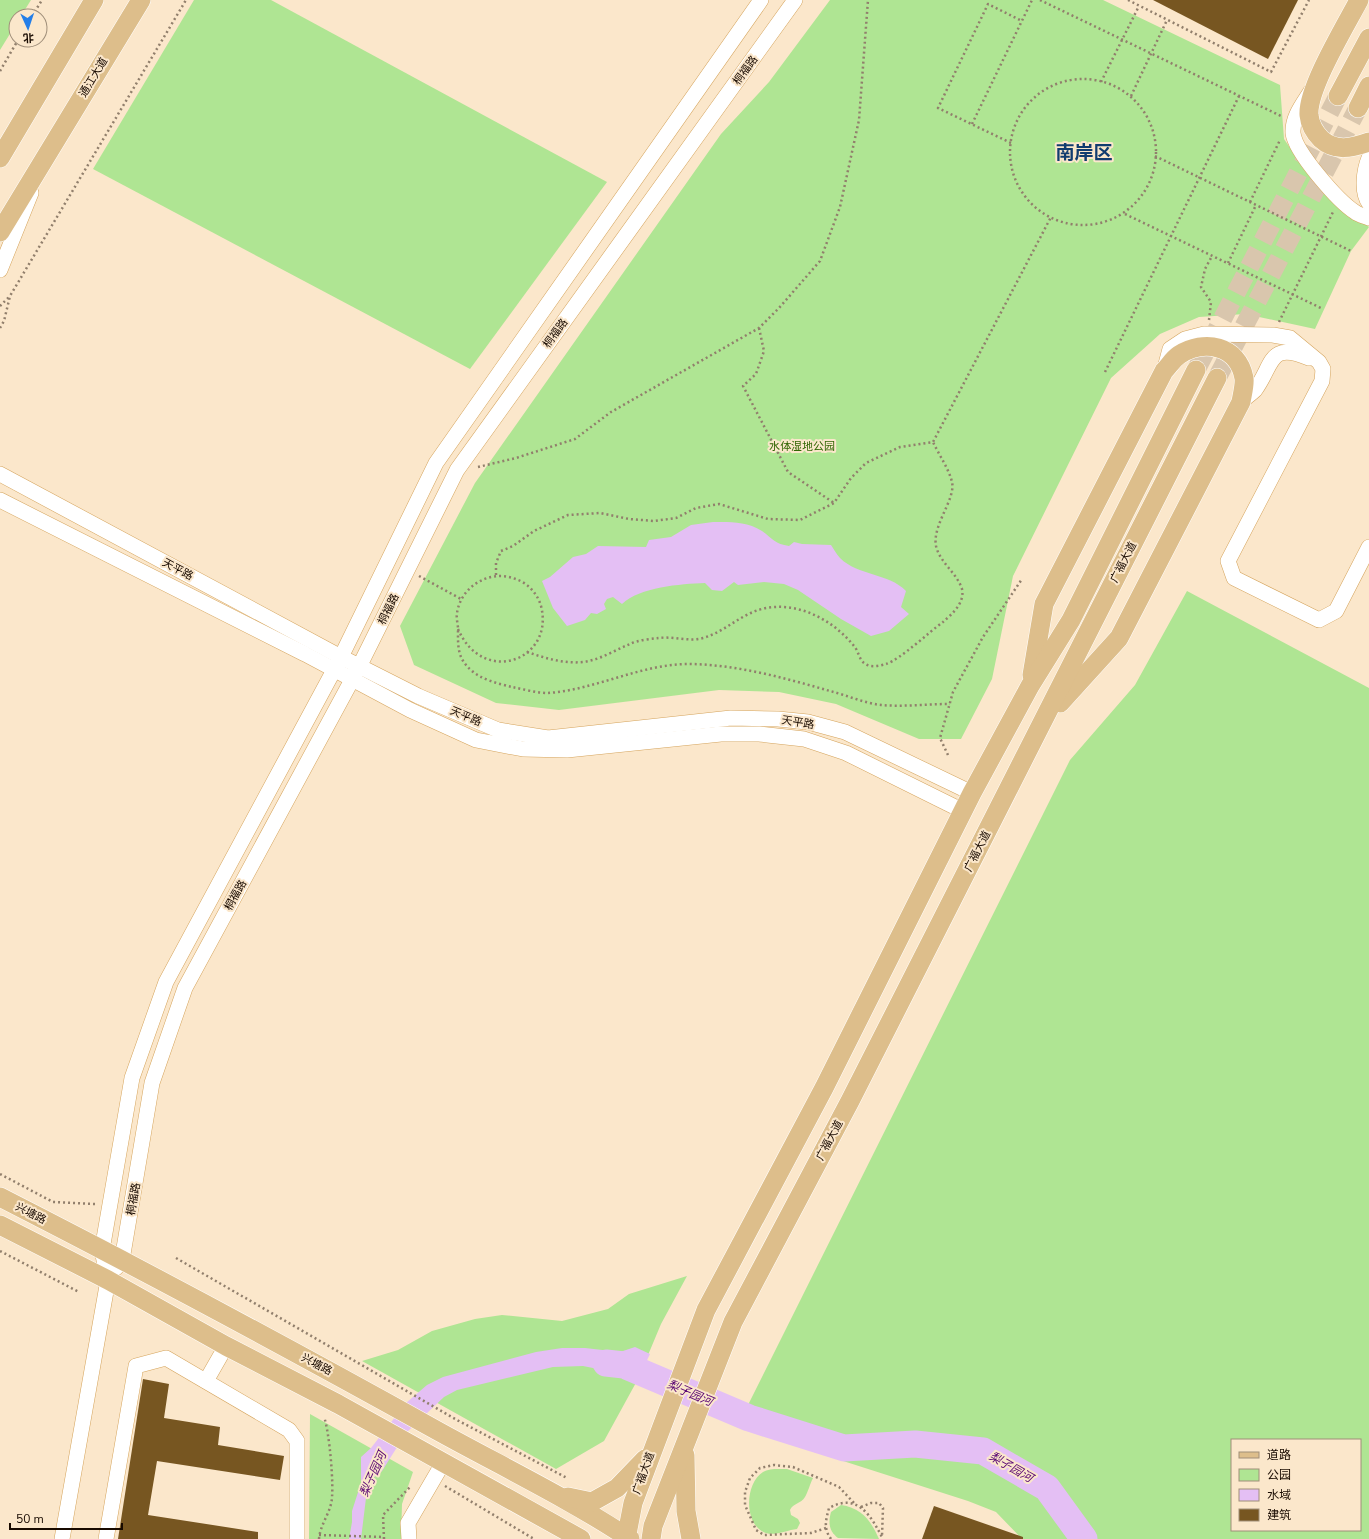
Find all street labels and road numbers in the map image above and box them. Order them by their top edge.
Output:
street label: 桐福路 [730,53,761,88]
street label: 通江大道 [76,55,111,100]
street label: 桐福路 [540,316,571,351]
street label: 广福大道 [1107,539,1140,585]
street label: 天平路 [160,555,196,584]
street label: 桐福路 [374,591,402,627]
street label: 天平路 [448,703,484,730]
street label: 天平路 [780,713,815,732]
street label: 广福大道 [961,828,994,874]
street label: 桐福路 [221,877,250,913]
street label: 广福大道 [812,1117,846,1163]
street label: 桐福路 [123,1182,144,1217]
street label: 兴塘路 [13,1199,49,1228]
street label: 兴塘路 [299,1350,335,1379]
street label: 广福大道 [629,1450,658,1496]

